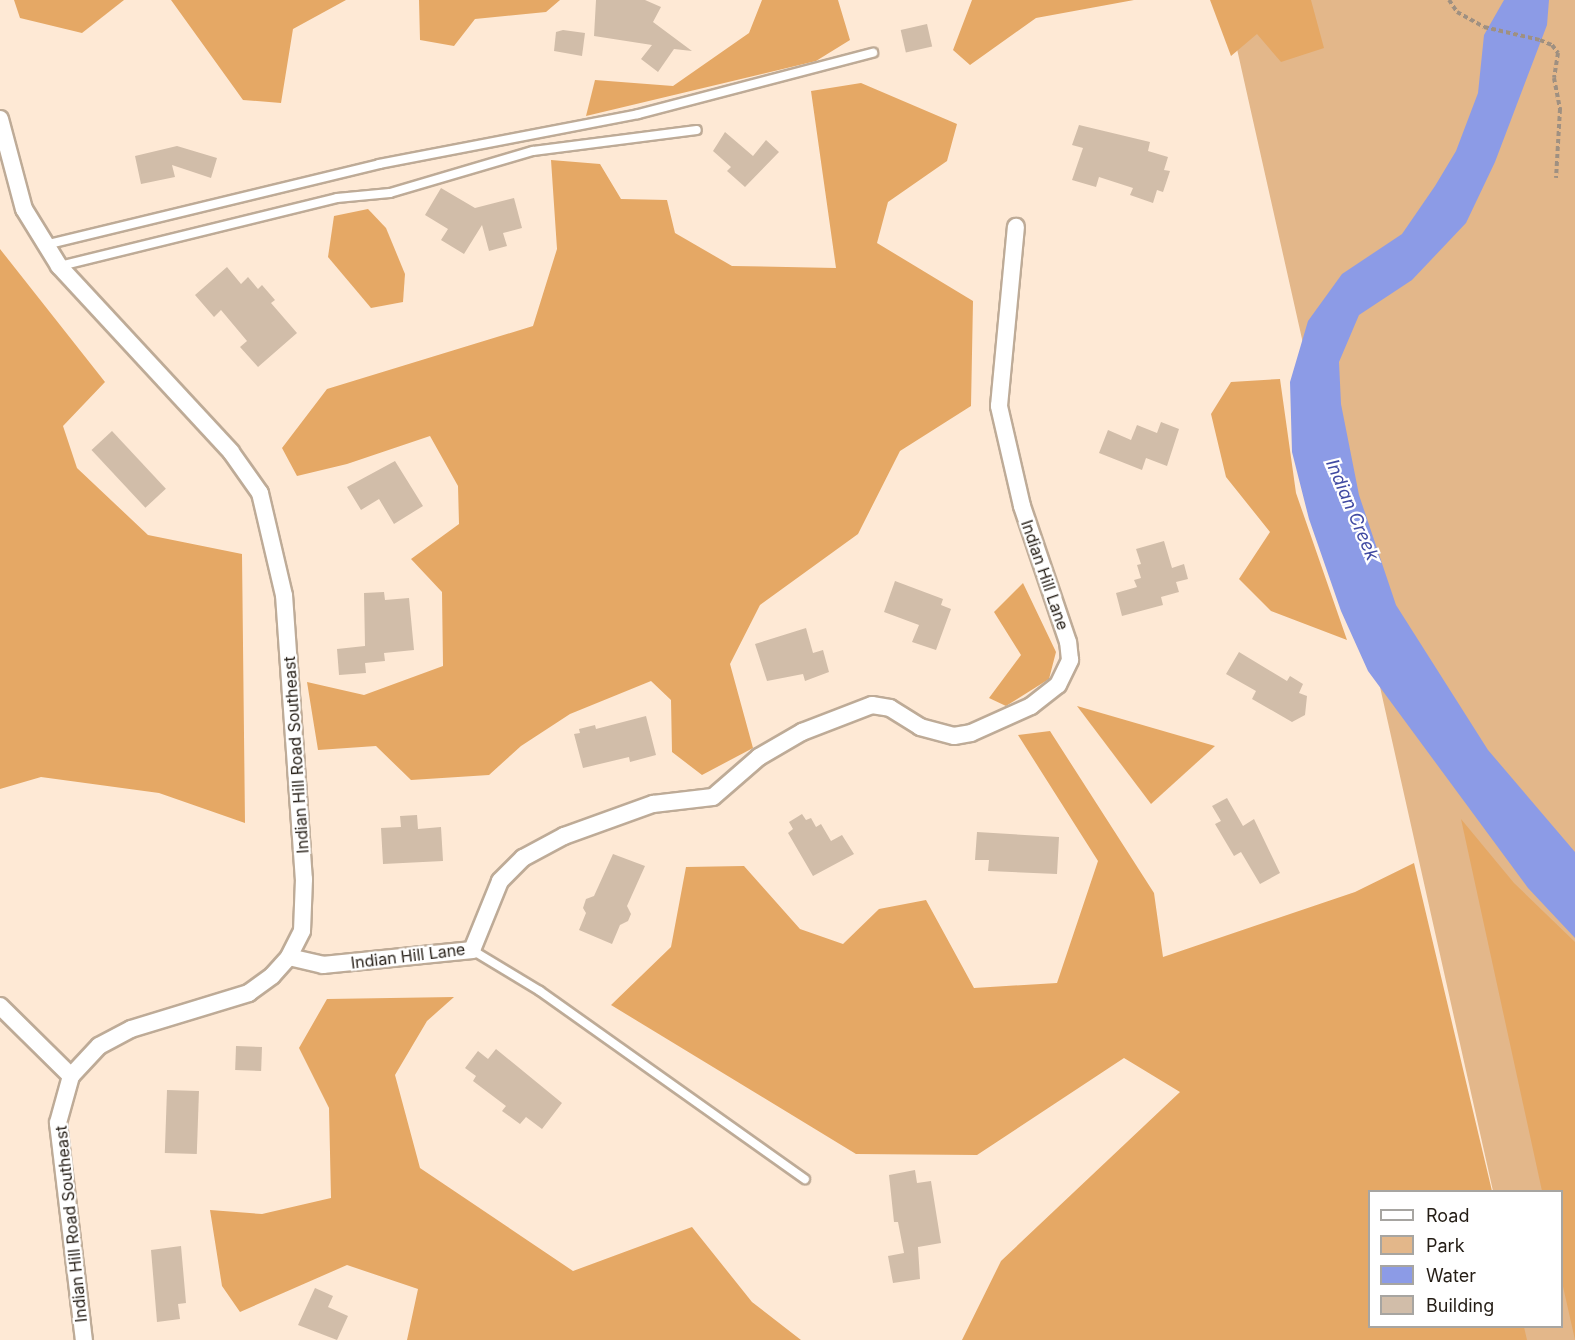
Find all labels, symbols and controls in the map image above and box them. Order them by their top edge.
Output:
water label: Indian Creek [1321,456,1383,564]
street label: Indian Hill Lane [1017,517,1073,633]
street label: Indian Hill Road Southeast [280,656,312,854]
street label: Indian Hill Lane [350,939,466,973]
street label: Indian Hill Road Southeast [51,1125,91,1323]
legend [1368,1190,1563,1328]
text: Road [1426,1205,1469,1226]
text: Park [1426,1235,1465,1256]
text: Water [1426,1265,1476,1286]
text: Building [1426,1295,1494,1316]

